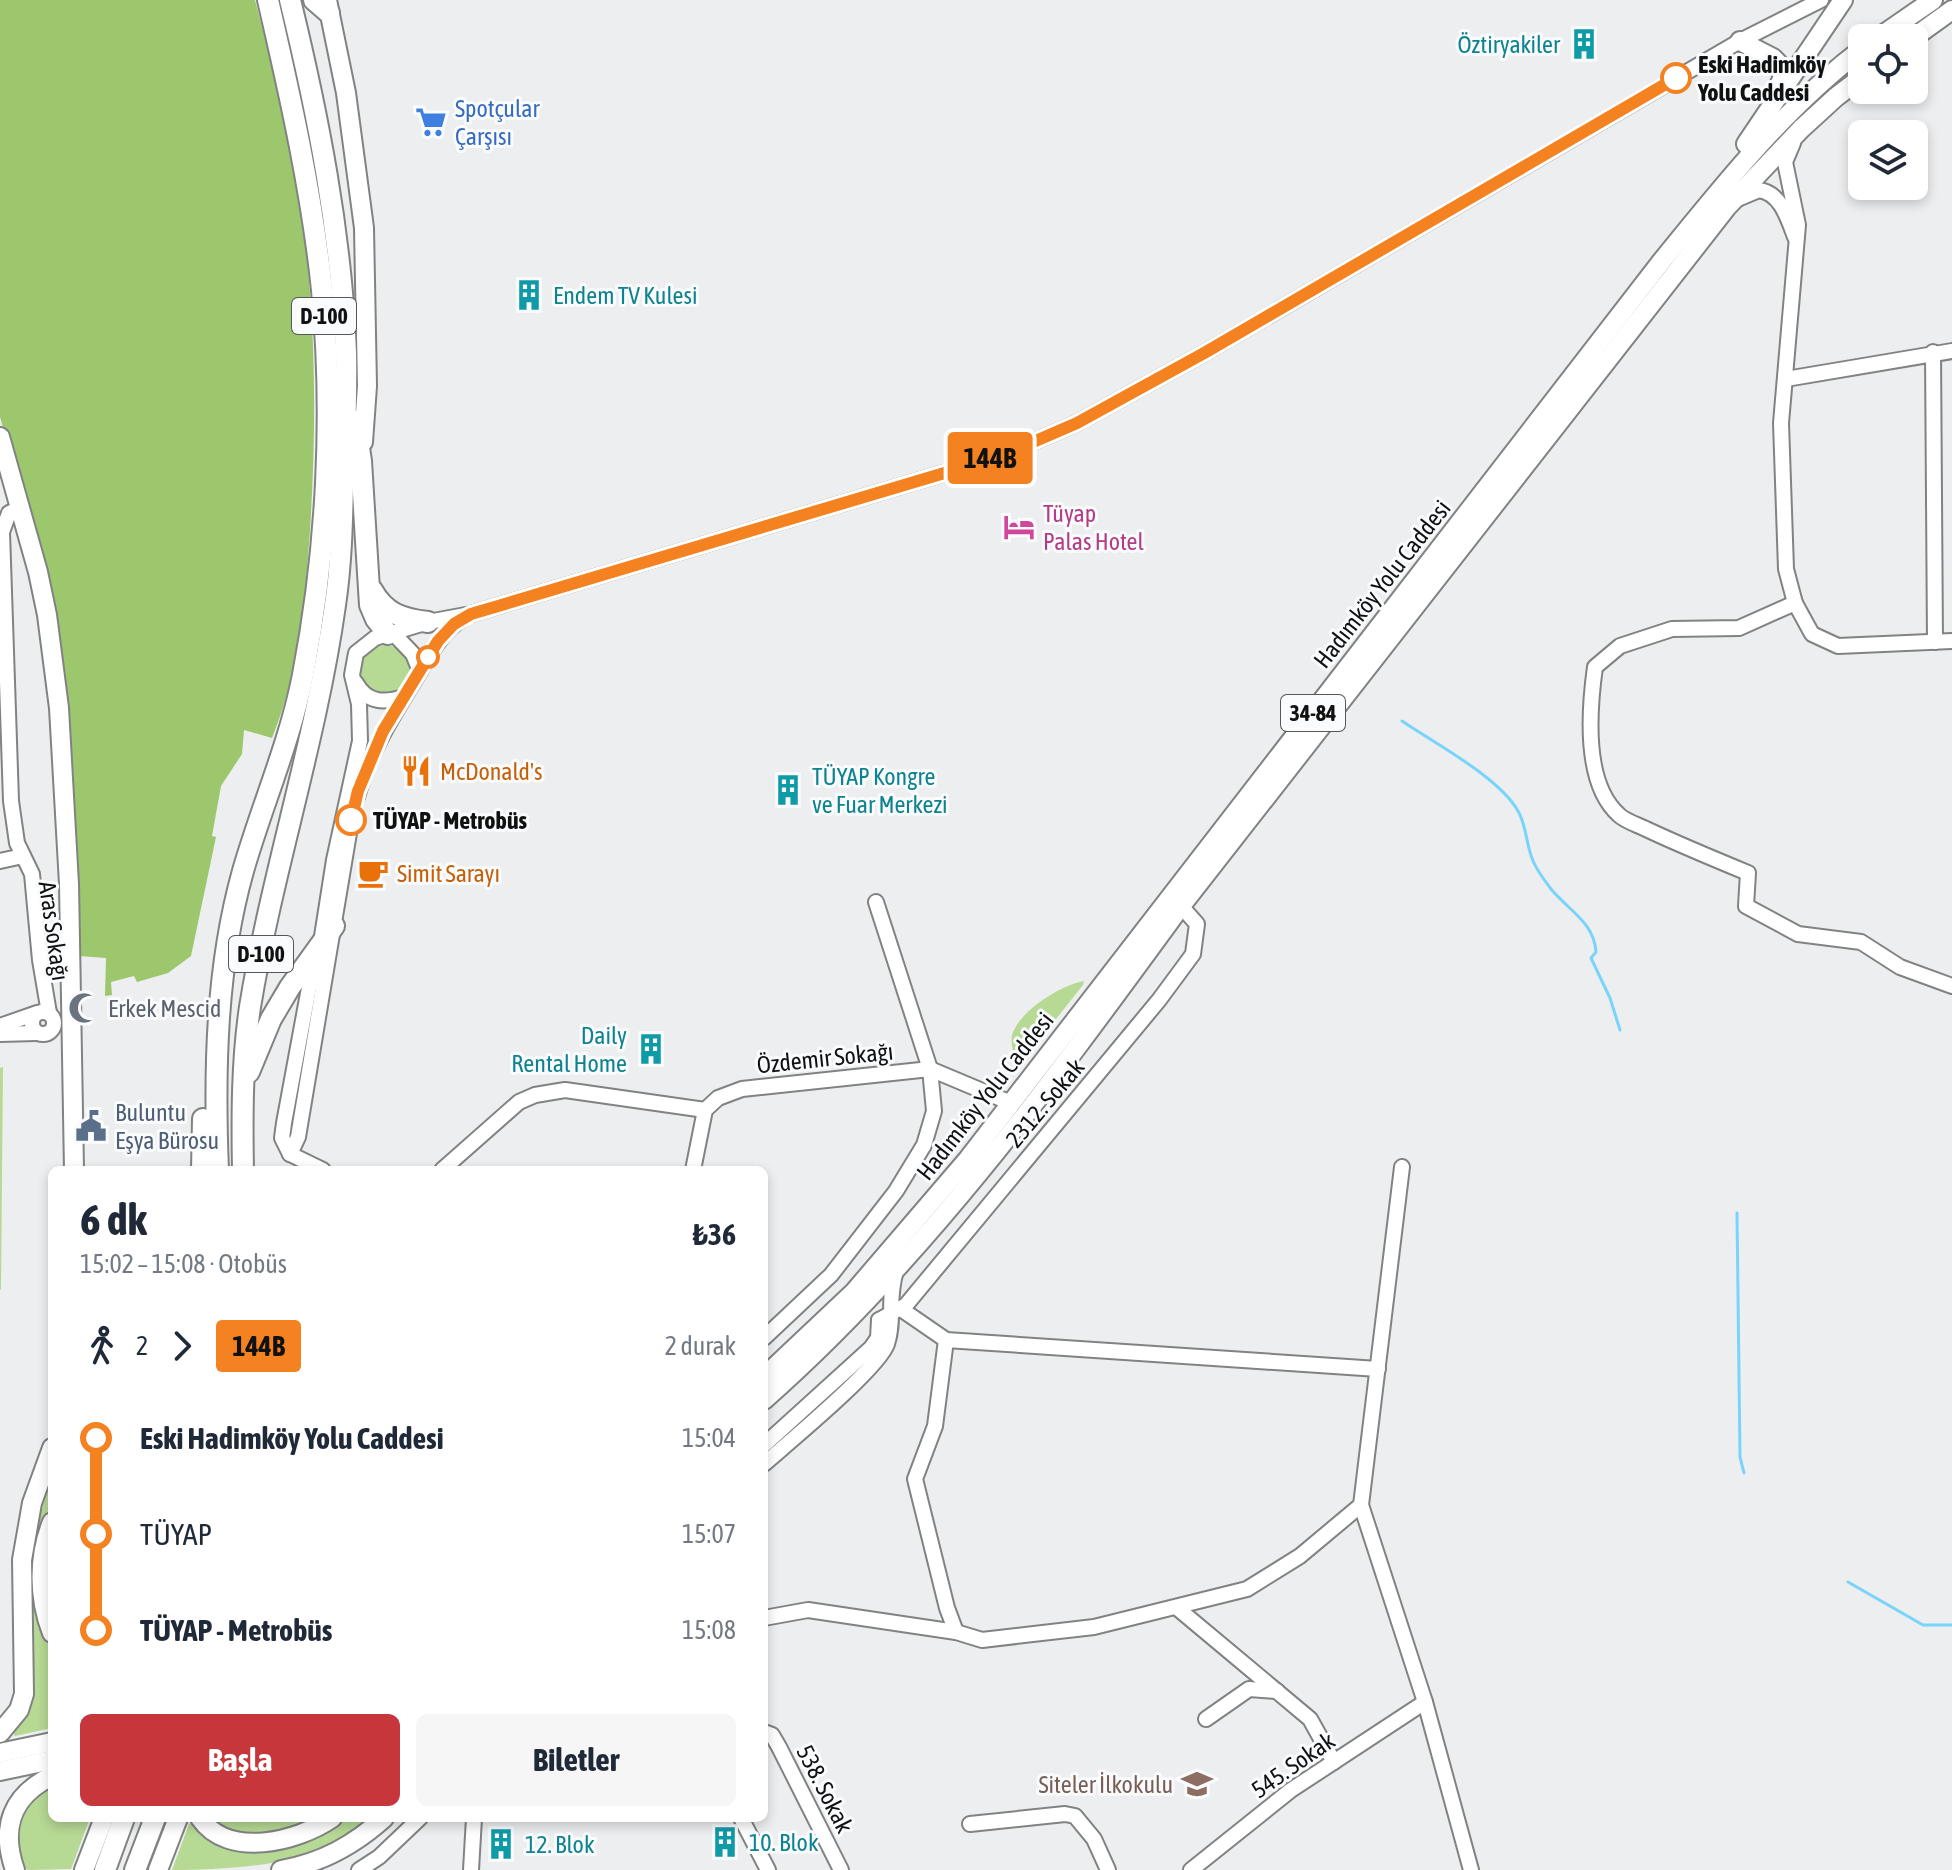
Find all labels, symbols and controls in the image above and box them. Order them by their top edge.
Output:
map controls [1848,24,1928,200]
button: locate [1848,24,1928,104]
building icon: Öztiryakiler [1567,27,1601,61]
place label: Öztiryakiler [1458,31,1561,58]
place label: Eski Hadimköy Yolu Caddesi [1697,51,1826,106]
marker: Eski Hadimköy Yolu Caddesi [1661,63,1691,93]
place label: Spotçular Çarşısı [455,95,540,150]
supermarket icon: Spotçular Çarşısı [414,105,448,139]
button: layers [1848,120,1928,200]
building icon: Endem TV Kulesi [512,278,546,312]
place label: Endem TV Kulesi [553,282,697,309]
road number: D-100 [292,298,356,334]
line badge: 144B [934,432,1046,484]
text: 144B [964,442,1016,474]
street label: Hadımköy Yolu Caddesi [1308,495,1456,673]
place label: Tüyap Palas Hotel [1043,500,1145,555]
hotel icon: Tüyap Palas Hotel [1002,510,1036,544]
unlabelled marker [417,646,439,668]
road number: 34-84 [1281,695,1345,731]
restaurant icon: McDonald's [399,754,433,788]
place label: McDonald's [440,758,542,785]
place label: TÜYAP Kongre ve Fuar Merkezi [812,763,948,818]
building icon: TÜYAP Kongre ve Fuar Merkezi [771,773,805,807]
marker: TÜYAP - Metrobüs [336,805,366,835]
place label: TÜYAP - Metrobüs [373,807,527,834]
cafe icon: Simit Sarayı [356,856,390,890]
place label: Simit Sarayı [397,860,500,887]
street label: Aras Sokağı [34,880,74,982]
road number: D-100 [229,936,293,972]
mosque icon: Erkek Mescid [67,991,101,1025]
place label: Erkek Mescid [108,995,221,1022]
street label: Hadımköy Yolu Caddesi [911,1007,1059,1185]
place label: Daily Rental Home [511,1022,627,1077]
building icon: Daily Rental Home [634,1032,668,1066]
street label: Özdemir Sokağı [756,1037,894,1079]
street label: 2312. Sokak [1000,1053,1090,1152]
place label: Buluntu Eşya Bürosu [115,1099,219,1154]
public building icon: Buluntu Eşya Bürosu [74,1109,108,1143]
text: 6 dk [80,1194,147,1244]
text: ₺36 [693,1217,736,1251]
text: 15:02 – 15:08 · Otobüs [80,1249,287,1279]
icon: walk [80,1324,124,1368]
icon: forward [160,1324,204,1368]
text: 144B [232,1330,285,1362]
text: 2 [136,1331,148,1361]
text: 2 durak [665,1331,736,1361]
text: Eski Hadimköy Yolu Caddesi [140,1421,444,1455]
text: 15:04 [682,1423,736,1453]
text: TÜYAP [140,1517,212,1551]
text: 15:07 [682,1519,736,1549]
text: TÜYAP - Metrobüs [140,1613,332,1647]
text: 15:08 [682,1615,736,1645]
button: Başla [80,1714,400,1806]
button: Biletler [416,1714,736,1806]
street label: 545. Sokak [1246,1726,1340,1803]
street label: 538. Sokak [791,1741,859,1838]
school or university icon: Siteler İlkokulu [1180,1767,1214,1801]
place label: Siteler İlkokulu [1039,1771,1173,1798]
building icon: 10. Blok [708,1825,742,1859]
building icon: 12. Blok [484,1827,518,1861]
place label: 10. Blok [749,1829,819,1856]
place label: 12. Blok [525,1831,595,1858]

